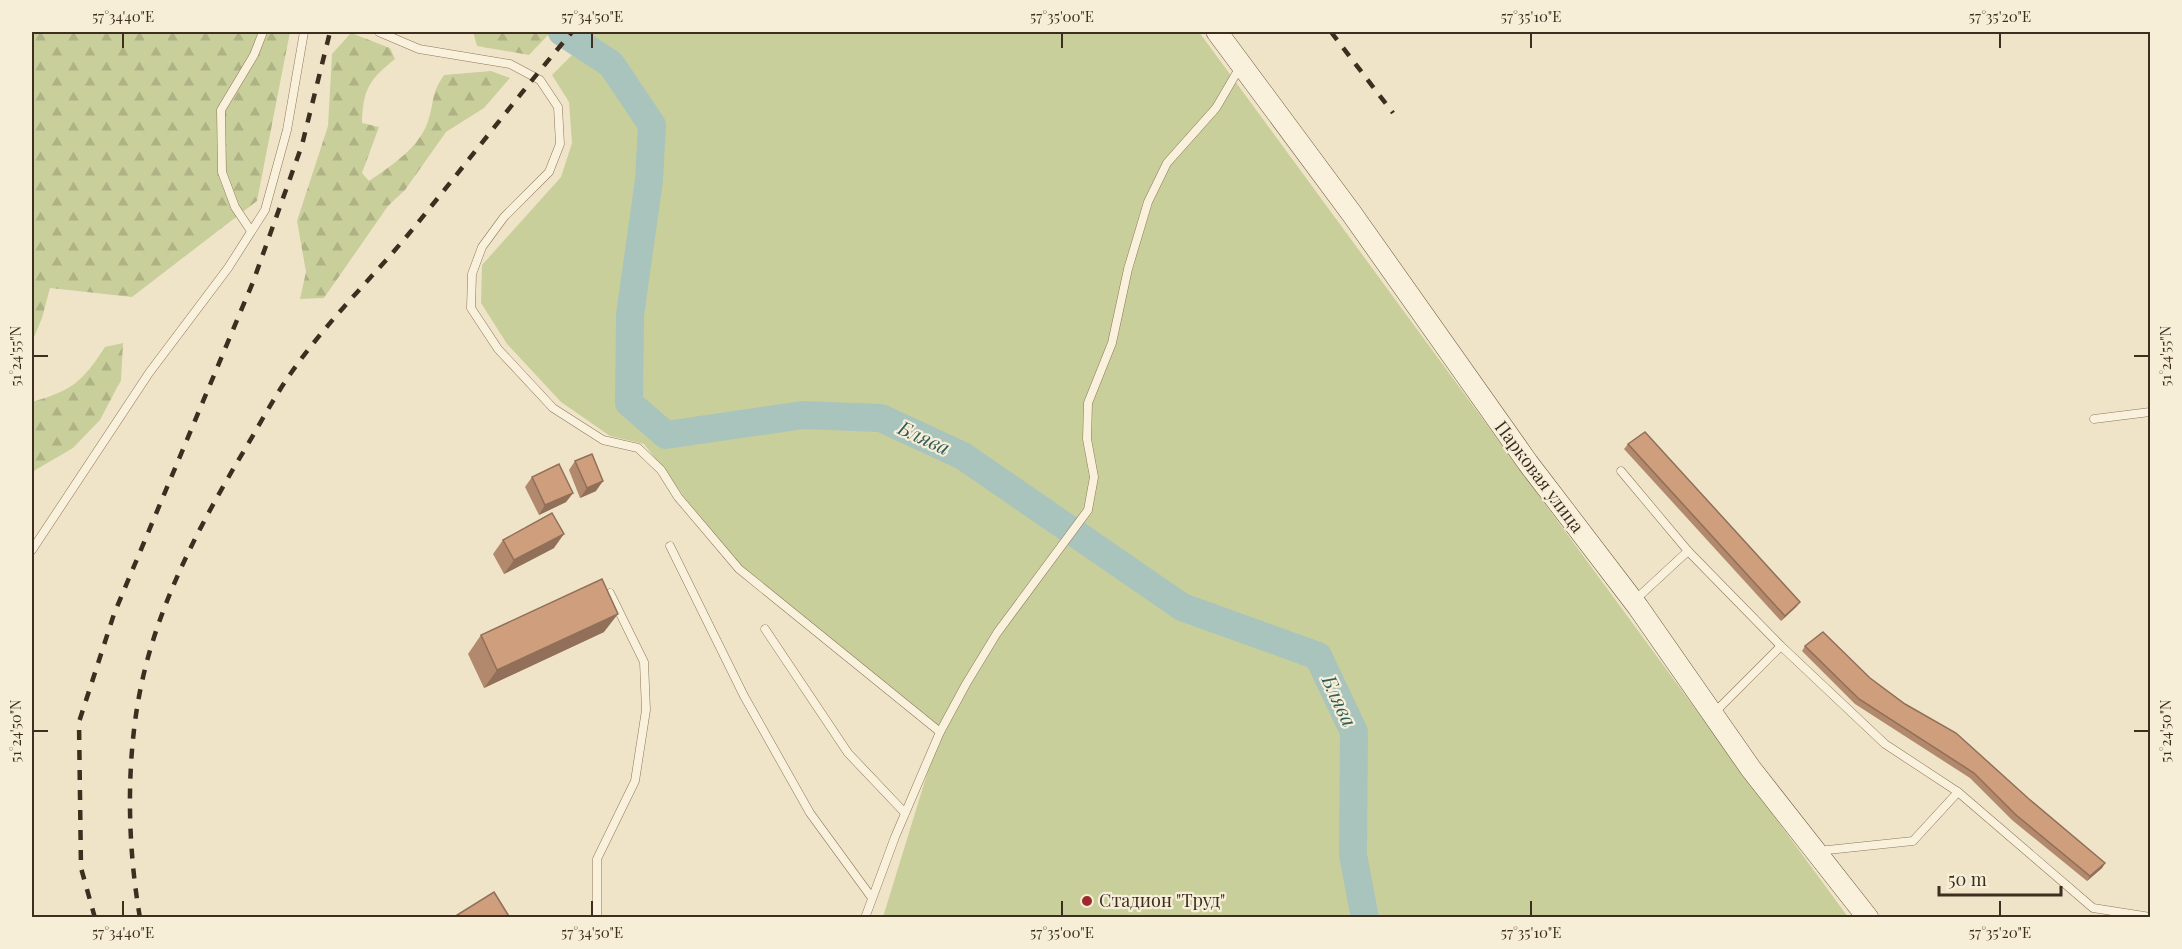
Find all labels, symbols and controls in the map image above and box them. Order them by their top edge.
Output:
text: 57°34'40"E [92,6,154,26]
text: 57°34'50"E [561,6,623,26]
text: 57°35'00"E [1030,6,1094,26]
text: 57°35'10"E [1501,6,1561,26]
text: 57°35'20"E [1969,6,2031,26]
text: 51°24'55"N [5,325,25,386]
text: 51°24'55"N [2155,325,2175,386]
water label: Блява [894,413,955,460]
street label: Парковая улица [1490,416,1590,537]
water label: Блява [1316,669,1364,731]
text: 51°24'50"N [5,699,25,763]
text: 51°24'50"N [2155,699,2175,763]
scale bar [1939,859,2060,897]
text: 50 m [1948,867,1987,891]
place label: Стадион "Труд" [1099,888,1225,912]
marker: Стадион "Труд" [1080,894,1094,908]
text: 57°34'40"E [92,922,154,942]
text: 57°34'50"E [561,922,623,942]
text: 57°35'00"E [1030,922,1094,942]
text: 57°35'10"E [1501,922,1561,942]
text: 57°35'20"E [1969,922,2031,942]

